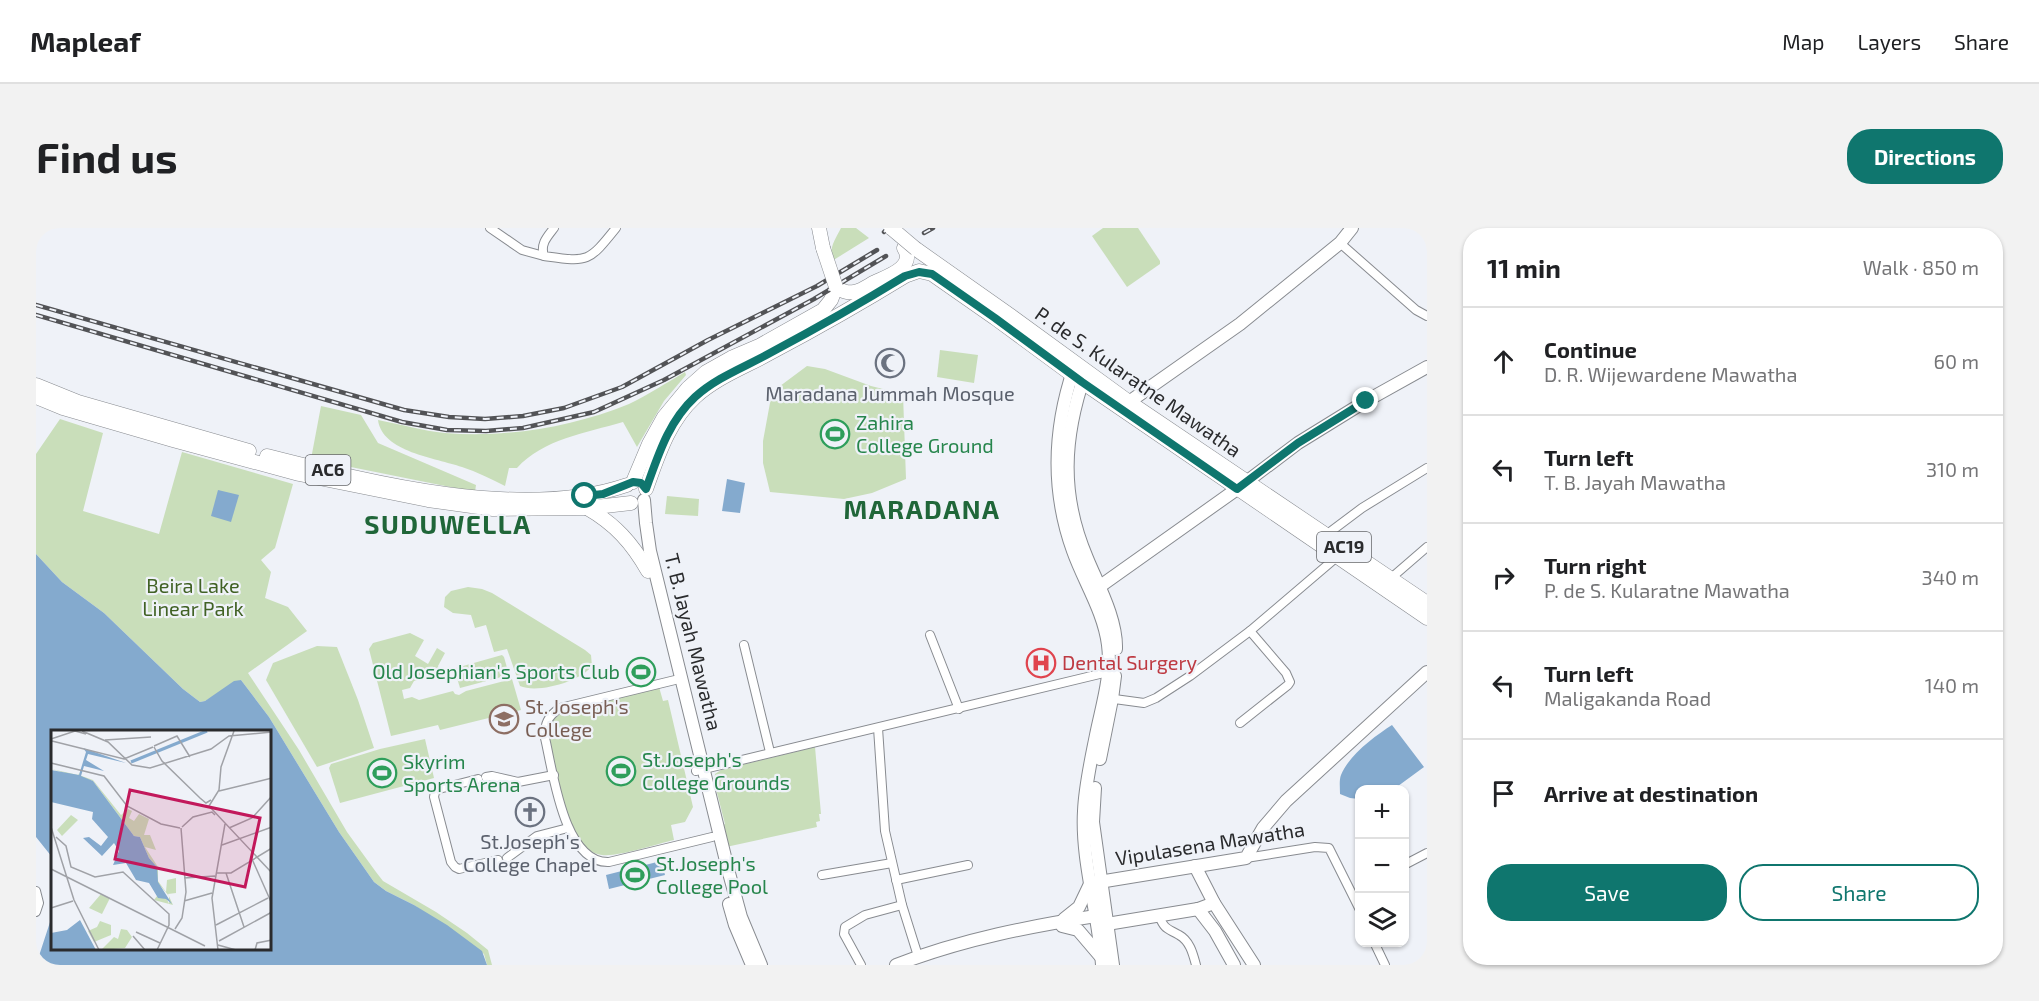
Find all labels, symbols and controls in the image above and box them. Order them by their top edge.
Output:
text: Mapleaf [30,24,141,58]
text: Map [1782,29,1824,54]
text: Layers [1857,29,1921,54]
text: Share [1954,29,2009,54]
button: Directions [1847,129,2003,184]
text: Find us [36,131,178,181]
text: 11 min [1487,252,1561,283]
text: Walk · 850 m [1863,255,1979,279]
street label: P. de S. Kularatne Mawatha [1031,301,1246,462]
text: Continue [1544,336,1637,362]
icon: ahead [1487,345,1520,378]
mosque icon: Maradana Jummah Mosque [874,347,906,379]
text: 60 m [1934,349,1979,373]
text: D. R. Wijewardene Mawatha [1544,362,1797,386]
place label: Maradana Jummah Mosque [765,381,1015,405]
route end [1352,387,1378,413]
place label: Zahira College Ground [856,410,994,457]
sports icon: Zahira College Ground [819,418,851,450]
text: Turn left [1544,444,1633,470]
icon: left [1487,453,1520,486]
road number: AC6 [306,455,350,485]
text: 310 m [1926,457,1979,481]
text: T. B. Jayah Mawatha [1544,470,1726,494]
route start [571,482,597,508]
district label: MARADANA [844,493,1000,524]
district label: SUDUWELLA [364,508,532,539]
road number: AC19 [1317,532,1371,562]
street label: T. B. Jayah Mawatha [660,551,728,733]
text: Turn right [1544,552,1646,578]
icon: right [1487,561,1520,594]
text: 340 m [1922,565,1979,589]
park label: Beira Lake Linear Park [142,573,244,620]
text: P. de S. Kularatne Mawatha [1544,578,1790,602]
hospital icon: Dental Surgery [1025,647,1057,679]
place label: Dental Surgery [1062,650,1198,674]
sports icon: Old Josephian's Sports Club [625,656,657,688]
place label: Old Josephian's Sports Club [372,659,620,683]
text: Turn left [1544,660,1633,686]
icon: left [1487,669,1520,702]
text: 140 m [1925,673,1979,697]
text: Maligakanda Road [1544,686,1711,710]
place label: St. Joseph's College [525,694,629,741]
school or university icon: St. Joseph's College [488,703,520,735]
inset map [51,730,272,950]
place label: St.Joseph's College Grounds [642,747,790,794]
place label: Skyrim Sports Arena [403,749,521,796]
sports icon: St.Joseph's College Grounds [605,755,637,787]
sports icon: Skyrim Sports Arena [366,757,398,789]
icon: arrive [1487,777,1520,810]
text: Arrive at destination [1544,780,1758,806]
map controls [1355,785,1409,947]
button: + [1355,785,1409,839]
church icon: St.Joseph's College Chapel [514,796,546,828]
street label: Vipulasena Mawatha [1114,816,1306,870]
place label: St.Joseph's College Chapel [463,829,597,876]
button: − [1355,839,1409,893]
place label: St.Joseph's College Pool [656,851,768,898]
sports icon: St.Joseph's College Pool [619,859,651,891]
button: Save [1487,864,1727,921]
button: Share [1739,864,1979,921]
button: layers [1355,893,1409,947]

